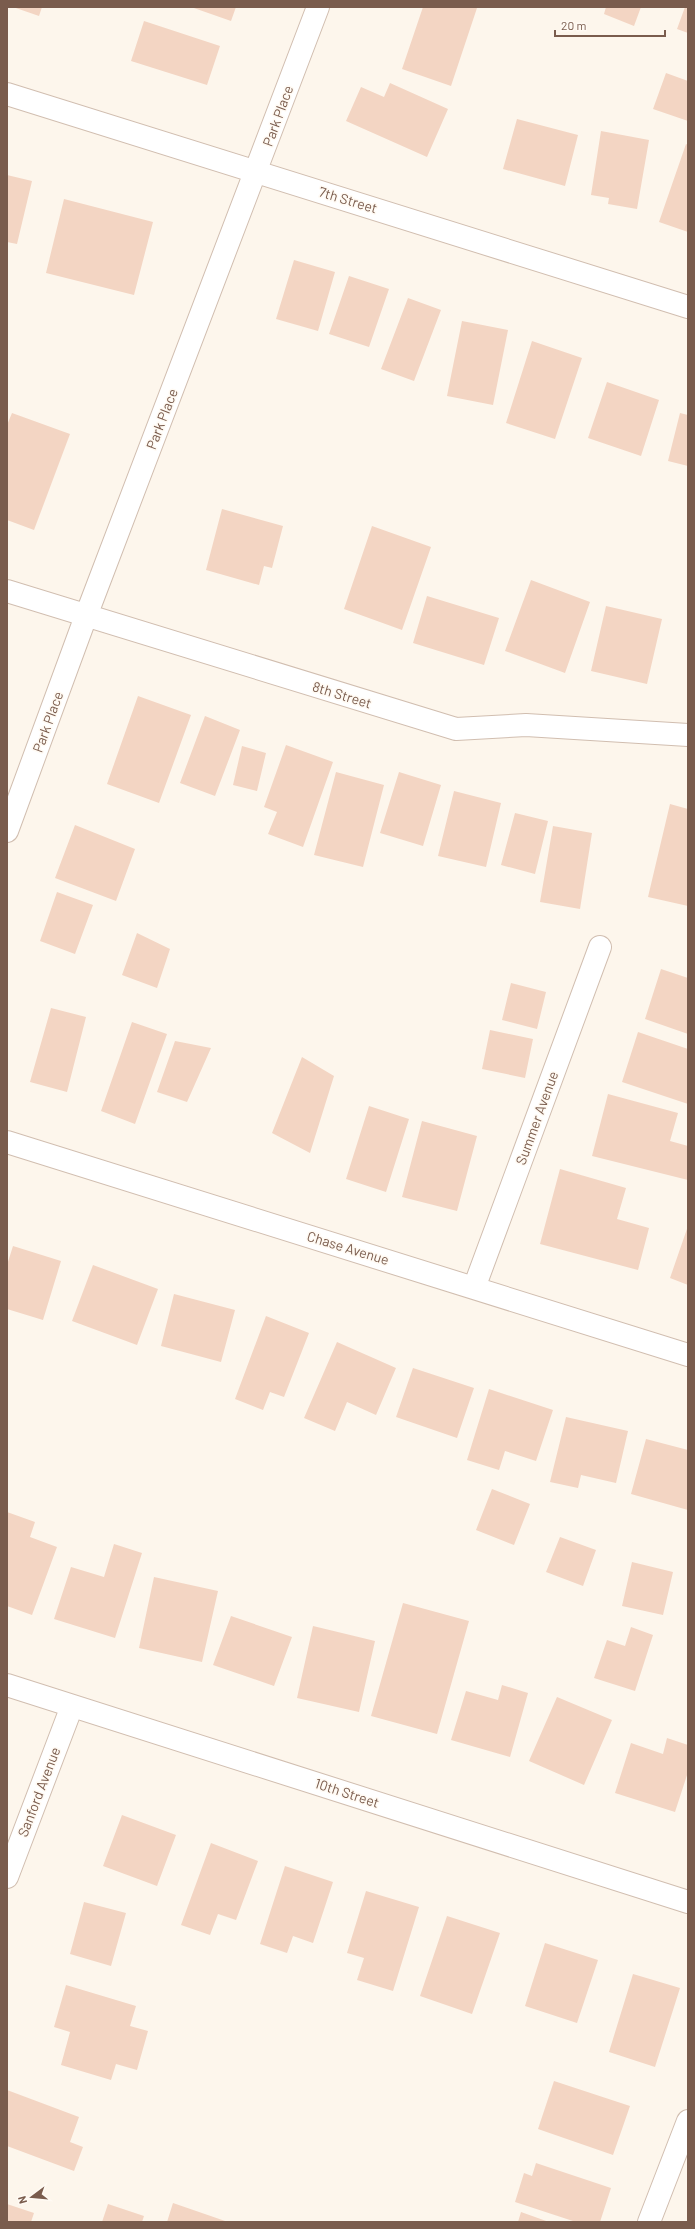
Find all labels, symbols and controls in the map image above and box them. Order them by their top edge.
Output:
scale bar [555,12,665,38]
text: 20 m [561,18,587,32]
street label: Park Place [259,83,296,149]
street label: 7th Street [317,183,379,216]
street label: Park Place [142,386,181,452]
street label: 8th Street [311,677,374,712]
street label: Park Place [29,689,66,755]
street label: Summer Avenue [512,1069,561,1167]
street label: Chase Avenue [305,1227,391,1268]
street label: Sanford Avenue [14,1745,63,1839]
street label: 10th Street [313,1774,381,1811]
north arrow [12,2177,52,2217]
text: N [15,2195,29,2205]

